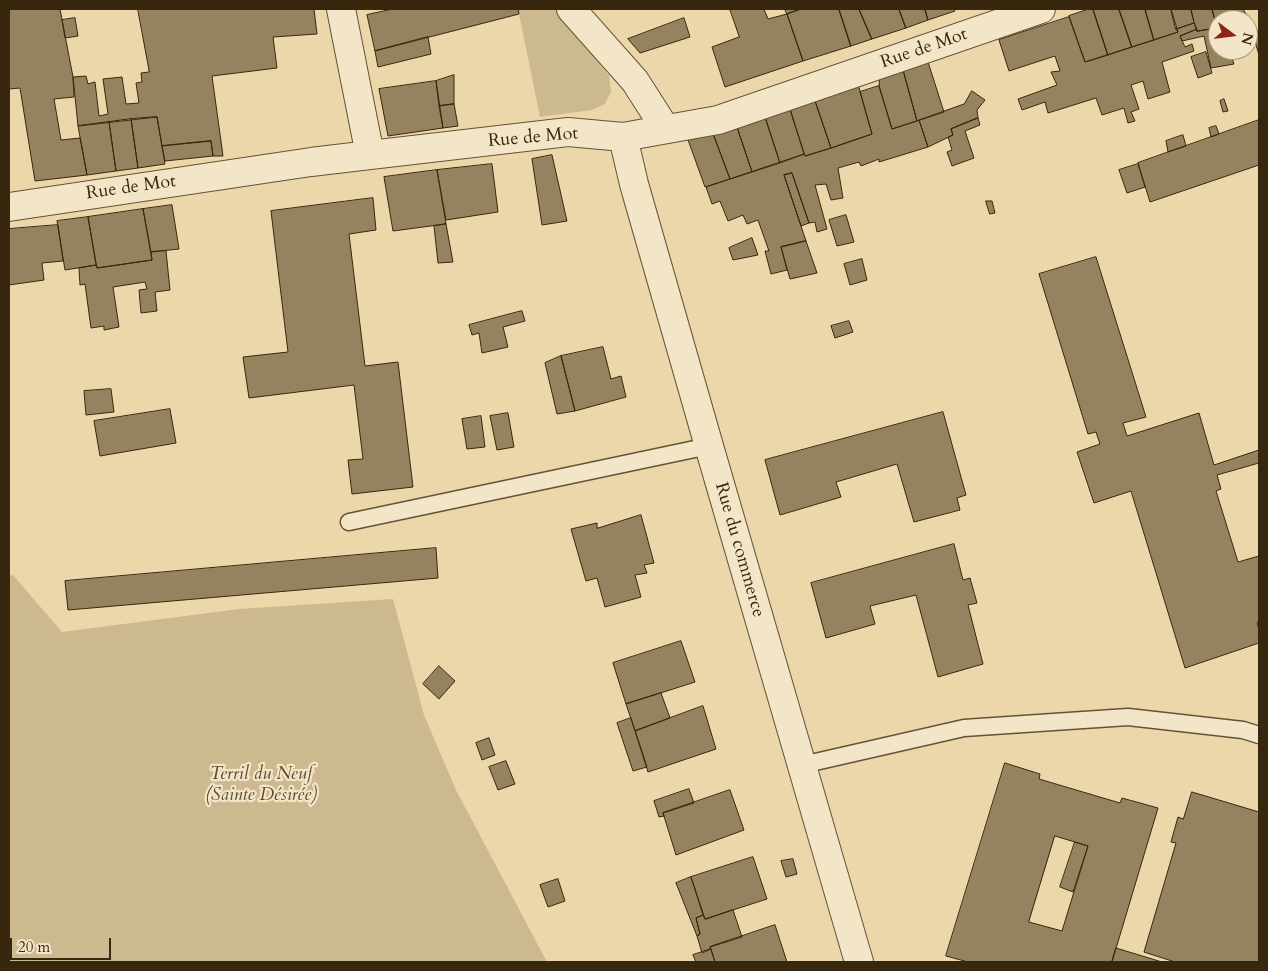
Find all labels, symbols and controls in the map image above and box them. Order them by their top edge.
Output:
north arrow [1208,10,1258,60]
street label: Rue de Mot [878,24,970,74]
text: N [1236,30,1258,47]
street label: Rue de Mot [487,123,579,153]
street label: Rue de Mot [85,171,177,205]
street label: Rue du commerce [709,480,769,620]
park label: Terril du Neuf (Sainte Désirée) [205,764,317,806]
scale bar [12,928,114,960]
text: 20 m [18,937,50,957]

